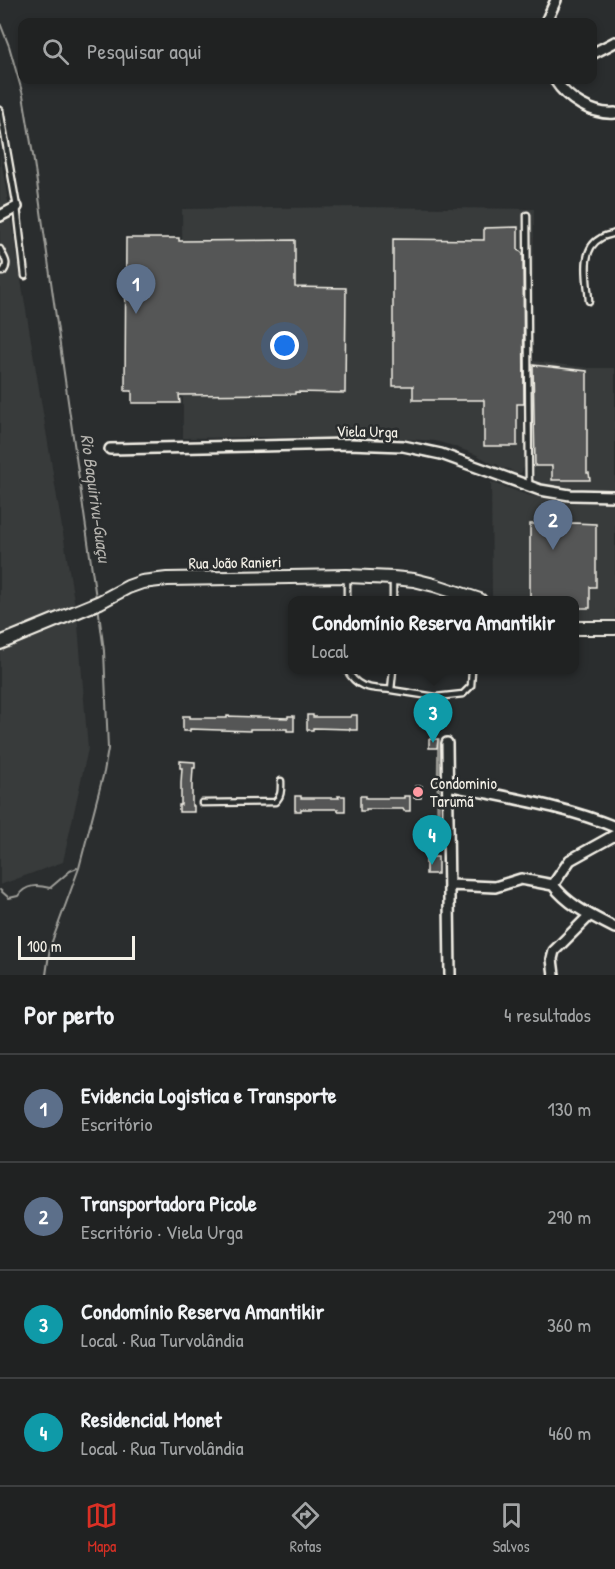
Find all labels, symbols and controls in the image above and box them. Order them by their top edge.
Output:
search box [18,18,597,84]
icon: search [39,35,72,68]
text: Pesquisar aqui [87,36,202,66]
pin: 1 [116,264,156,314]
your location [270,331,299,360]
street label: Viela Urga [336,419,398,443]
water label: Rio Baquirivu-Guaçu [75,432,118,565]
pin: 2 [534,500,572,550]
street label: Rua João Ranieri [188,550,282,574]
popup [288,596,579,674]
text: Condomínio Reserva Amantikir [312,607,555,637]
text: Local [312,637,348,664]
pin: 3 [414,694,452,743]
place label: Condominio Tarumã [430,772,497,812]
marker: Condominio Tarumã [411,785,425,799]
pin: 4 [412,816,452,865]
scale bar [18,933,135,960]
text: 100 m [27,935,62,957]
text: Por perto [24,997,114,1032]
text: 4 resultados [504,1001,591,1028]
text: Evidencia Logistica e Transporte [81,1080,337,1110]
text: 1 [40,1095,47,1122]
text: 130 m [548,1095,591,1122]
text: Escritório [81,1110,153,1137]
text: Transportadora Picole [81,1188,257,1218]
text: 2 [39,1203,48,1230]
text: 290 m [547,1203,591,1230]
text: Escritório · Viela Urga [81,1218,243,1245]
text: Condomínio Reserva Amantikir [81,1296,324,1326]
text: 3 [39,1311,48,1338]
text: 360 m [547,1311,591,1338]
text: Local · Rua Turvolândia [81,1326,244,1353]
text: Residencial Monet [81,1404,222,1434]
text: 4 [40,1419,47,1446]
text: 460 m [548,1419,591,1446]
text: Local · Rua Turvolândia [81,1434,244,1461]
tab: Mapa [85,1499,118,1557]
tab: Rotas [289,1499,322,1557]
tab: Salvos [493,1499,530,1557]

